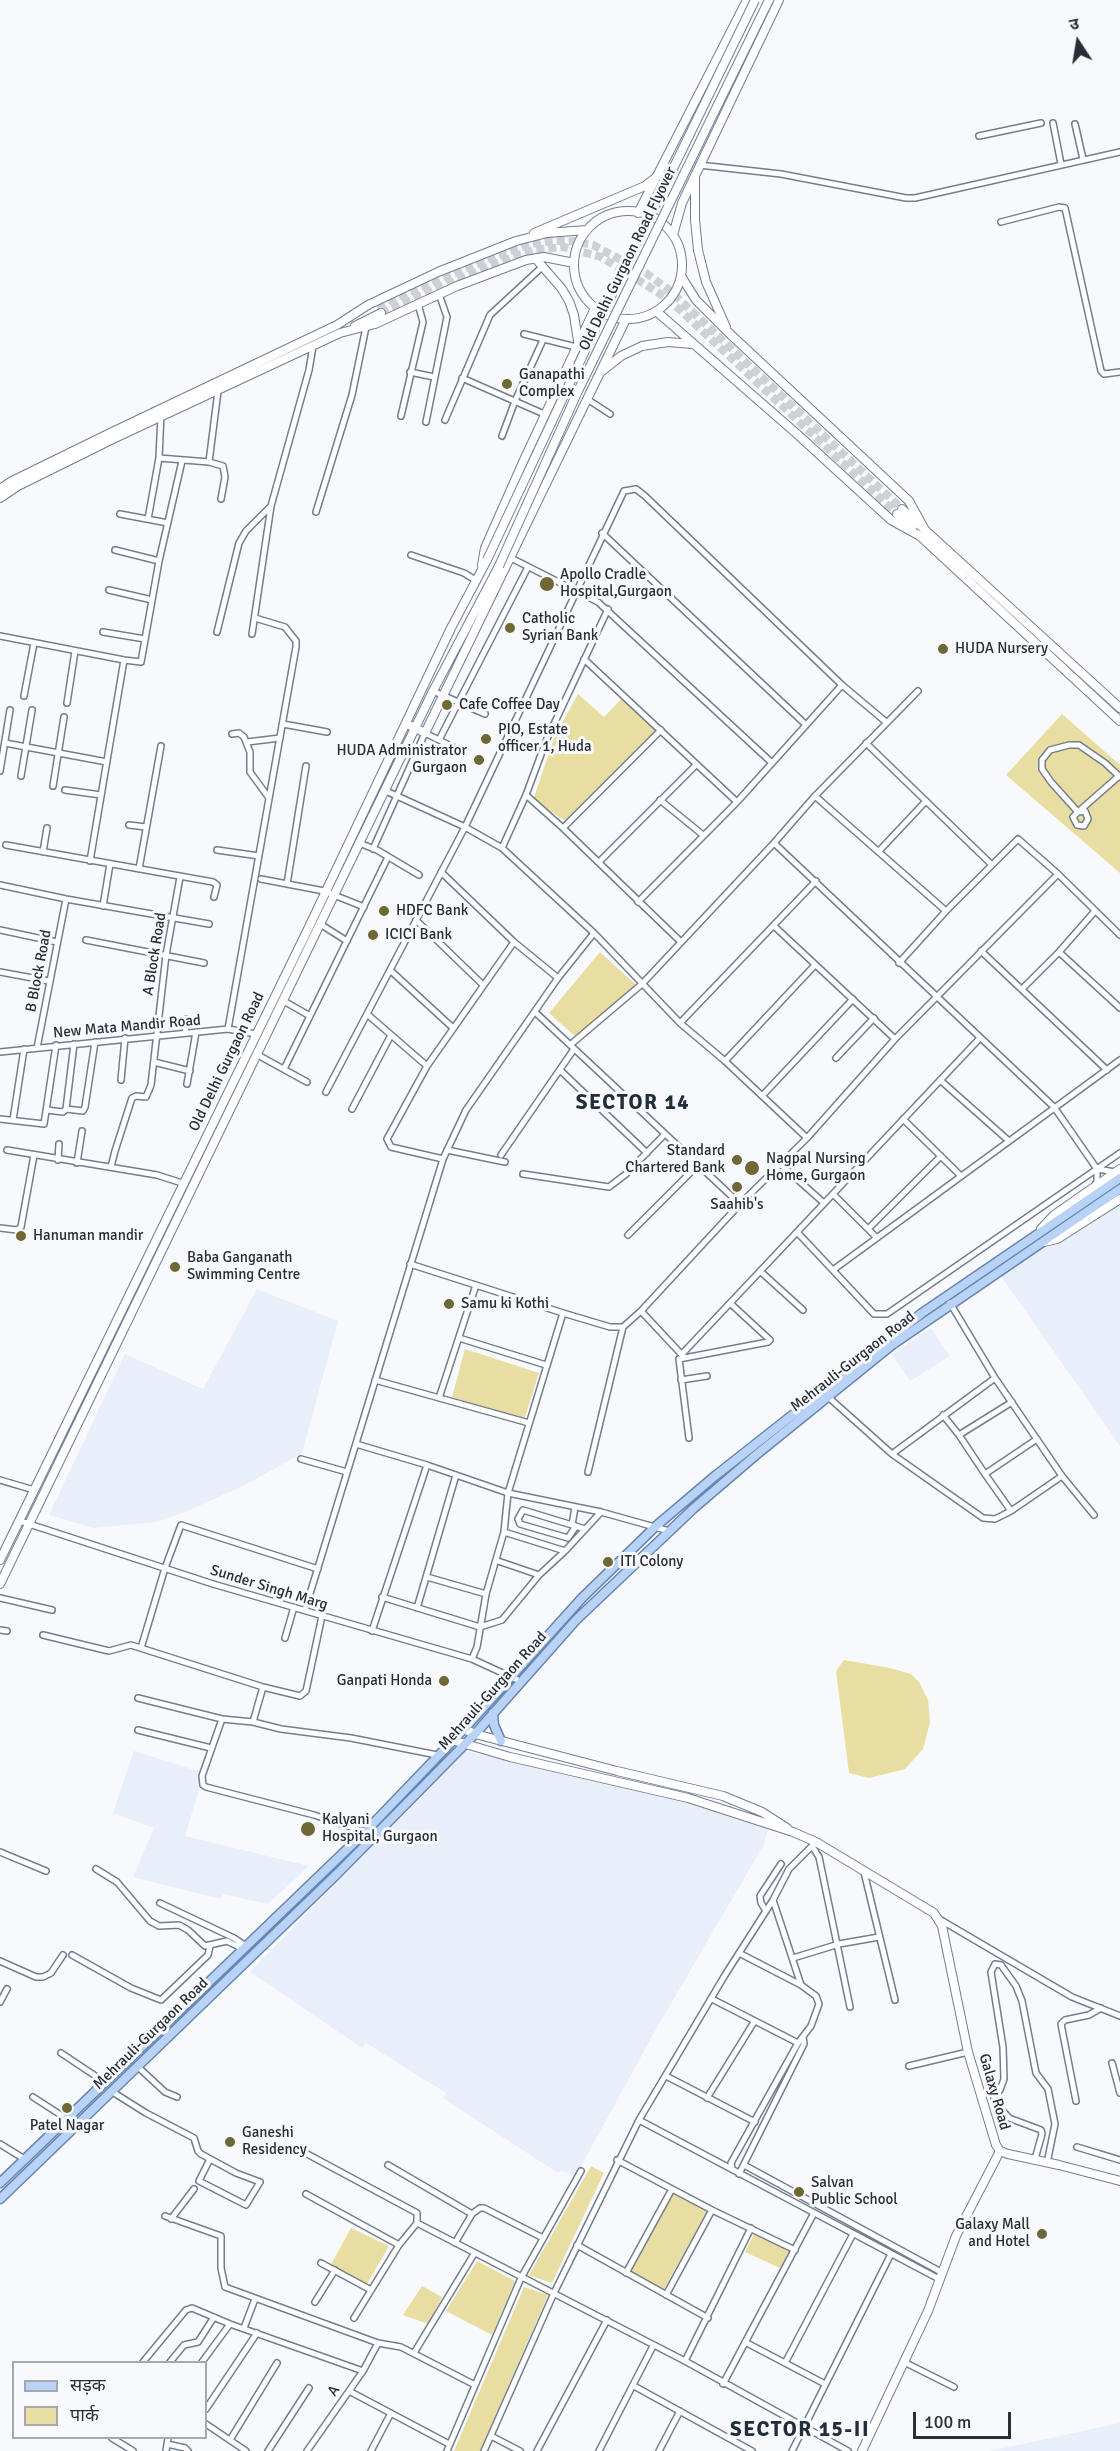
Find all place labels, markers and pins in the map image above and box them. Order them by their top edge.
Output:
place label: Ganapathi Complex [519,366,585,401]
marker: Ganapathi Complex [500,377,514,391]
place label: Apollo Cradle Hospital,Gurgaon [560,566,672,601]
marker: Apollo Cradle Hospital,Gurgaon [538,575,556,593]
place label: Catholic Syrian Bank [522,610,598,645]
marker: Catholic Syrian Bank [503,621,517,635]
place label: HUDA Nursery [955,640,1048,658]
marker: HUDA Nursery [936,642,950,656]
place label: Cafe Coffee Day [459,696,560,714]
marker: Cafe Coffee Day [440,698,454,712]
place label: PIO, Estate officer 1, Huda [498,721,592,756]
marker: PIO, Estate officer 1, Huda [479,732,493,746]
place label: HUDA Administrator Gurgaon [336,742,467,777]
marker: HUDA Administrator Gurgaon [472,753,486,767]
place label: HDFC Bank [396,902,468,920]
marker: HDFC Bank [377,904,391,918]
place label: ICICI Bank [385,926,452,944]
marker: ICICI Bank [366,928,380,942]
place label: Standard Chartered Bank [625,1142,725,1177]
place label: Nagpal Nursing Home, Gurgaon [766,1150,866,1185]
marker: Standard Chartered Bank [730,1153,744,1167]
marker: Nagpal Nursing Home, Gurgaon [743,1159,761,1177]
marker: Saahib's [730,1180,744,1194]
place label: Saahib's [710,1196,764,1214]
place label: Hanuman mandir [33,1227,143,1245]
marker: Hanuman mandir [14,1229,28,1243]
place label: Baba Ganganath Swimming Centre [187,1249,300,1284]
marker: Baba Ganganath Swimming Centre [168,1260,182,1274]
place label: Samu ki Kothi [461,1295,549,1313]
marker: Samu ki Kothi [442,1297,456,1311]
place label: ITI Colony [620,1553,683,1571]
marker: ITI Colony [601,1555,615,1569]
place label: Ganpati Honda [337,1672,432,1690]
marker: Ganpati Honda [437,1674,451,1688]
place label: Kalyani Hospital, Gurgaon [322,1811,438,1846]
marker: Kalyani Hospital, Gurgaon [299,1820,317,1838]
marker: Patel Nagar [60,2101,74,2115]
place label: Patel Nagar [30,2117,104,2135]
place label: Ganeshi Residency [242,2124,307,2159]
marker: Ganeshi Residency [223,2135,237,2149]
place label: Salvan Public School [811,2174,898,2209]
marker: Salvan Public School [792,2185,806,2199]
place label: Galaxy Mall and Hotel [955,2216,1030,2251]
marker: Galaxy Mall and Hotel [1035,2227,1049,2241]

